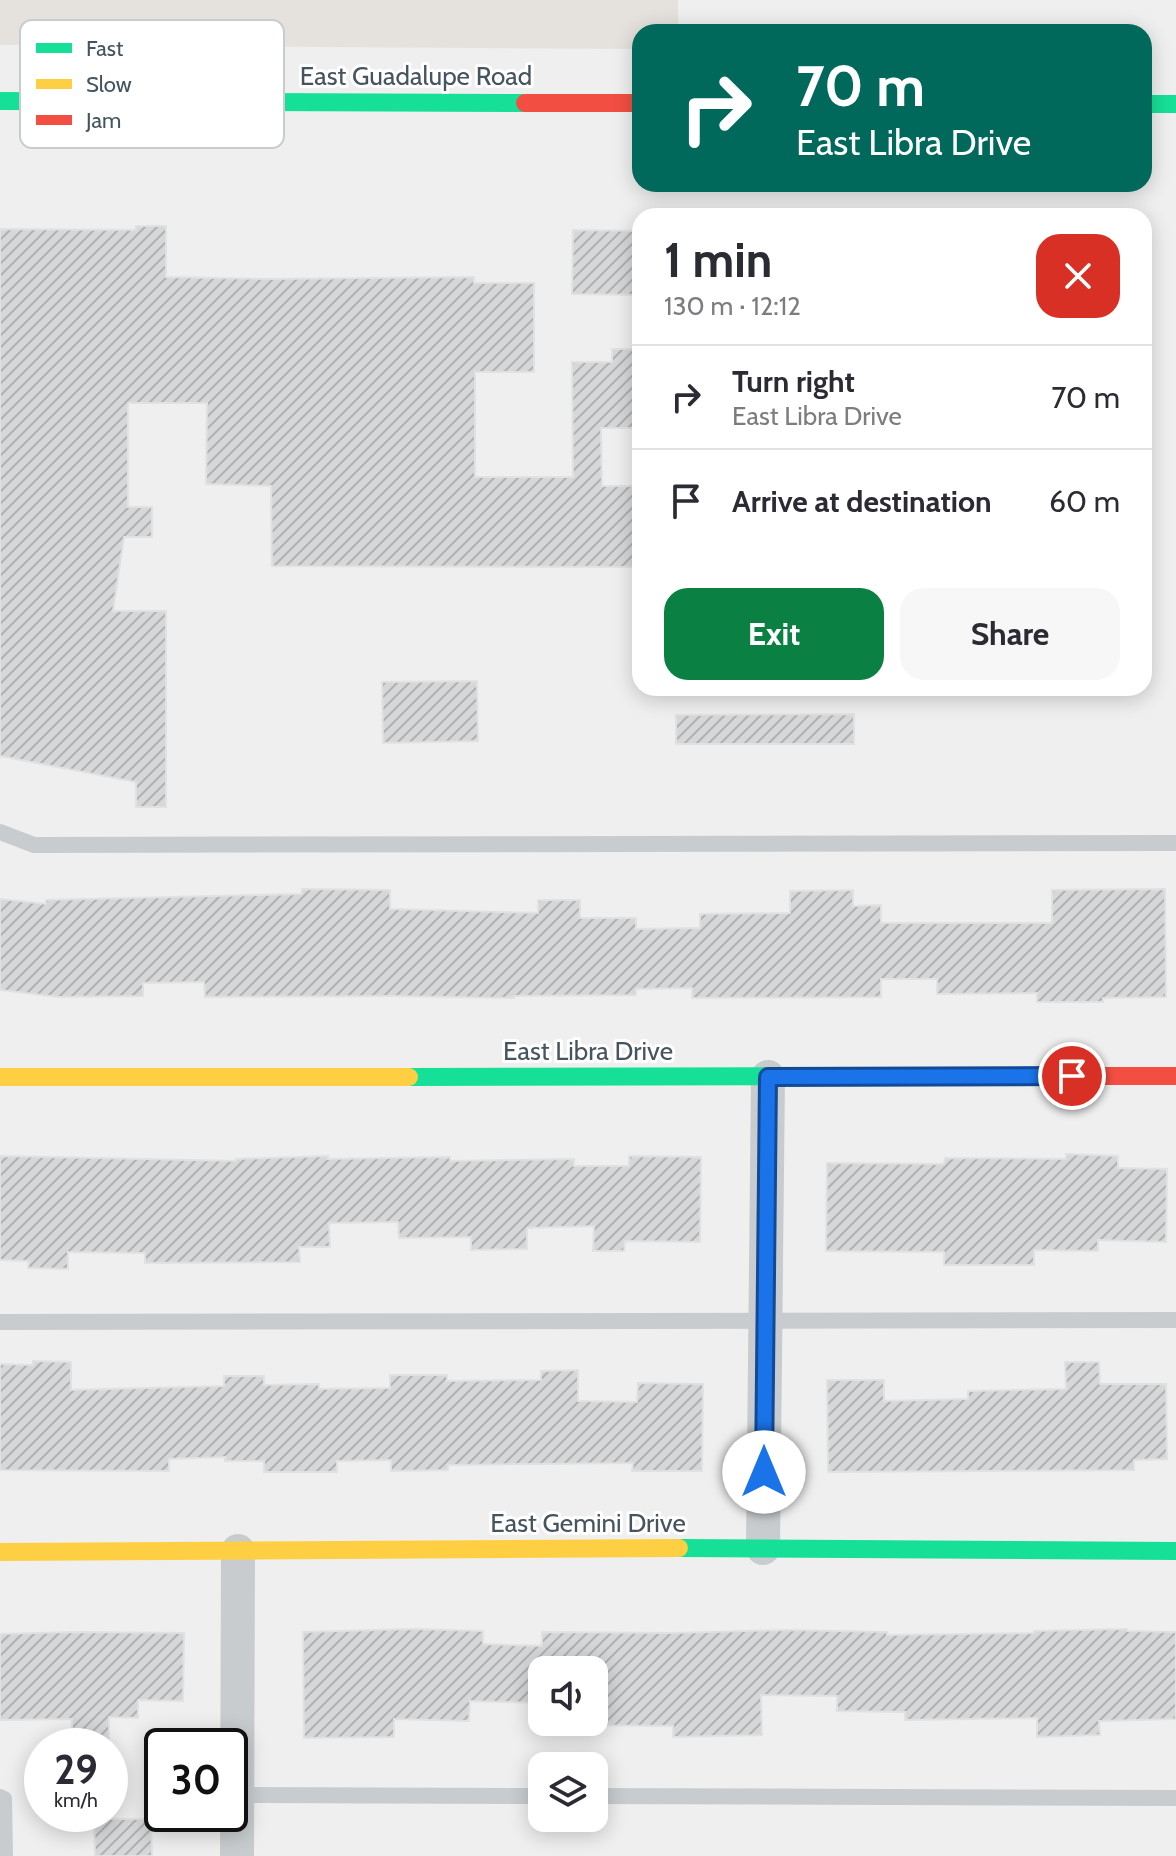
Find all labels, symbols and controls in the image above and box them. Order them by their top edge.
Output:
legend [20,20,284,148]
text: Fast [86,35,124,62]
text: 70 m [796,52,925,120]
icon: right [664,56,768,160]
street label: East Guadalupe Road [300,60,532,92]
text: Slow [86,71,132,98]
text: Jam [85,107,121,134]
text: East Libra Drive [796,120,1031,164]
text: 1 min [664,231,772,289]
button: close [1036,234,1120,318]
text: 130 m · 12:12 [664,290,801,322]
text: Turn right [732,363,855,400]
icon: right [664,375,708,419]
text: 70 m [1051,379,1120,416]
text: East Libra Drive [732,400,902,432]
icon: arrive [664,479,708,523]
text: Arrive at destination [732,483,992,520]
text: 60 m [1049,483,1120,520]
button: Exit [664,588,884,680]
button: Share [900,588,1120,680]
street label: East Libra Drive [503,1035,673,1067]
pin [1038,1042,1106,1110]
icon: arrive [1050,1054,1094,1098]
position arrow [722,1430,806,1514]
street label: East Gemini Drive [490,1507,686,1539]
map controls [528,1656,608,1832]
button: sound [528,1656,608,1736]
speed limit sign: 30 [144,1728,248,1832]
text: 29 [54,1745,98,1794]
button: layers [528,1752,608,1832]
text: km/h [54,1788,98,1812]

